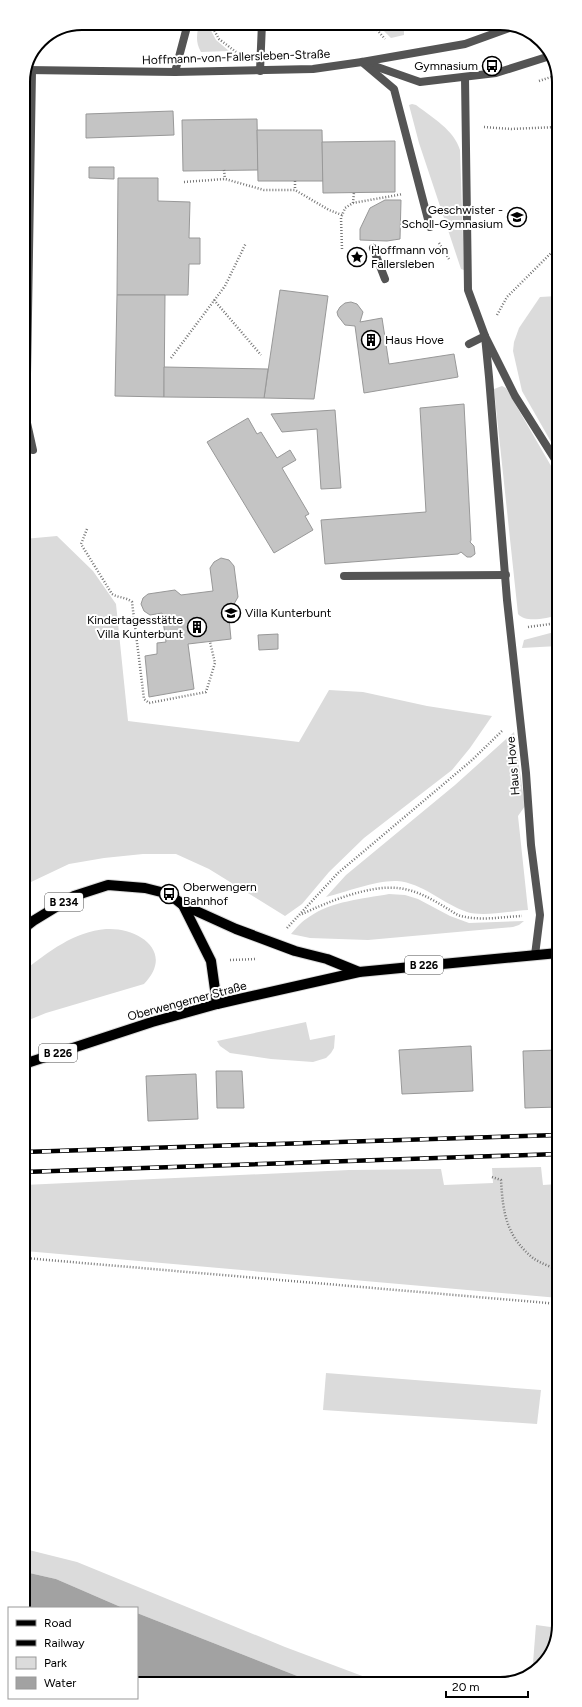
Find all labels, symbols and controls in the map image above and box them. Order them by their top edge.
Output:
street label: Hoffmann-von-Fallersleben-Straße [142,47,331,67]
bus stop icon: Gymnasium [481,55,503,77]
place label: Gymnasium [414,59,478,73]
place label: Geschwister - Scholl-Gymnasium [401,203,503,231]
school or university icon: Geschwister - Scholl-Gymnasium [506,206,528,228]
place label: Hoffmann von Fallersleben [371,243,449,271]
place icon: Hoffmann von Fallersleben [346,246,368,268]
building icon: Haus Hove [360,329,382,351]
place label: Haus Hove [385,333,444,347]
school or university icon: Villa Kunterbunt [220,602,242,624]
place label: Villa Kunterbunt [245,606,332,620]
place label: Kindertagesstätte Villa Kunterbunt [87,613,183,641]
building icon: Kindertagesstätte Villa Kunterbunt [186,616,208,638]
street label: Haus Hove [503,736,523,796]
place label: Oberwengern Bahnhof [183,880,257,908]
bus stop icon: Oberwengern Bahnhof [158,883,180,905]
road number: B 234 [45,893,83,911]
road number: B 226 [405,956,443,974]
street label: Oberwengerner Straße [126,978,249,1024]
road number: B 226 [39,1044,77,1062]
legend [8,1607,138,1699]
text: Road [44,1616,72,1630]
text: Railway [44,1636,85,1650]
text: Park [44,1656,67,1670]
scale bar [446,1673,528,1699]
text: Water [44,1676,76,1690]
text: 20 m [452,1680,480,1694]

